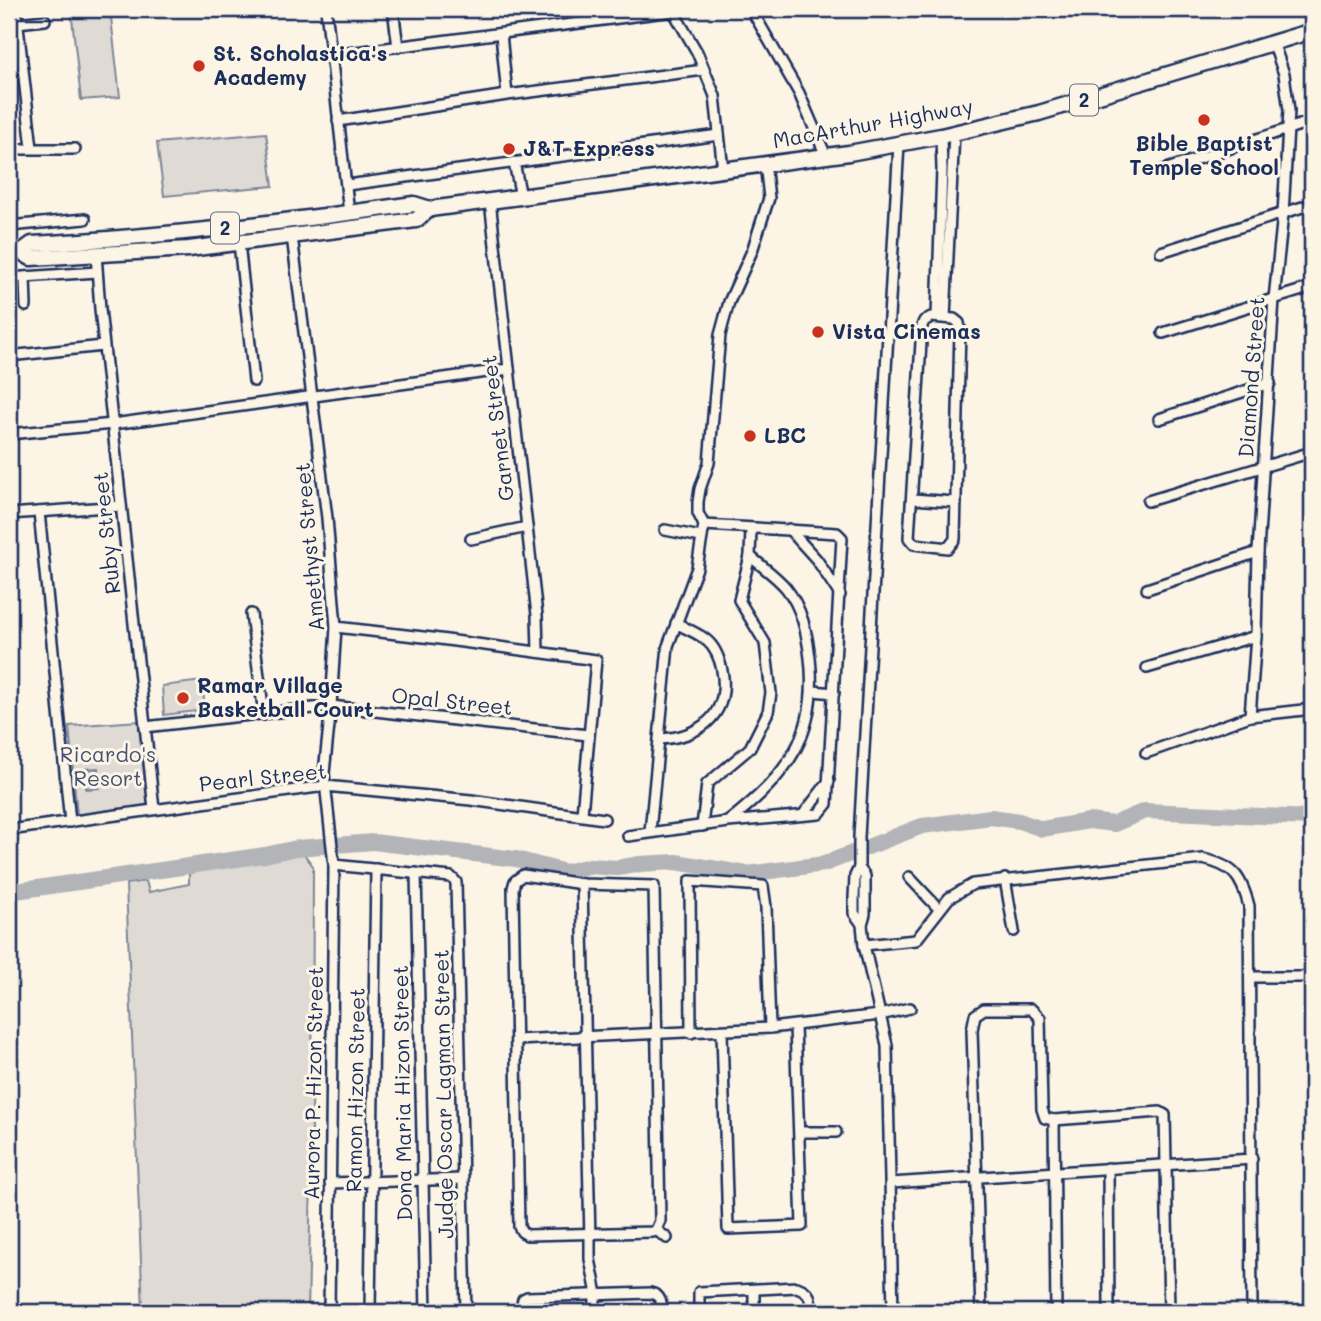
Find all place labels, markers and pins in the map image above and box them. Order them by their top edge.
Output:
place label: St. Scholastica's Academy [213,39,387,91]
marker: St. Scholastica's Academy [191,58,207,74]
marker: Bible Baptist Temple School [1196,112,1212,128]
place label: Bible Baptist Temple School [1129,129,1279,180]
place label: J&T Express [523,134,655,161]
marker: J&T Express [501,141,517,157]
place label: Vista Cinemas [832,317,981,344]
marker: Vista Cinemas [810,324,826,340]
place label: LBC [764,421,806,448]
marker: LBC [742,428,758,444]
place label: Ramar Village Basketball Court [197,671,374,722]
marker: Ramar Village Basketball Court [175,690,191,706]

